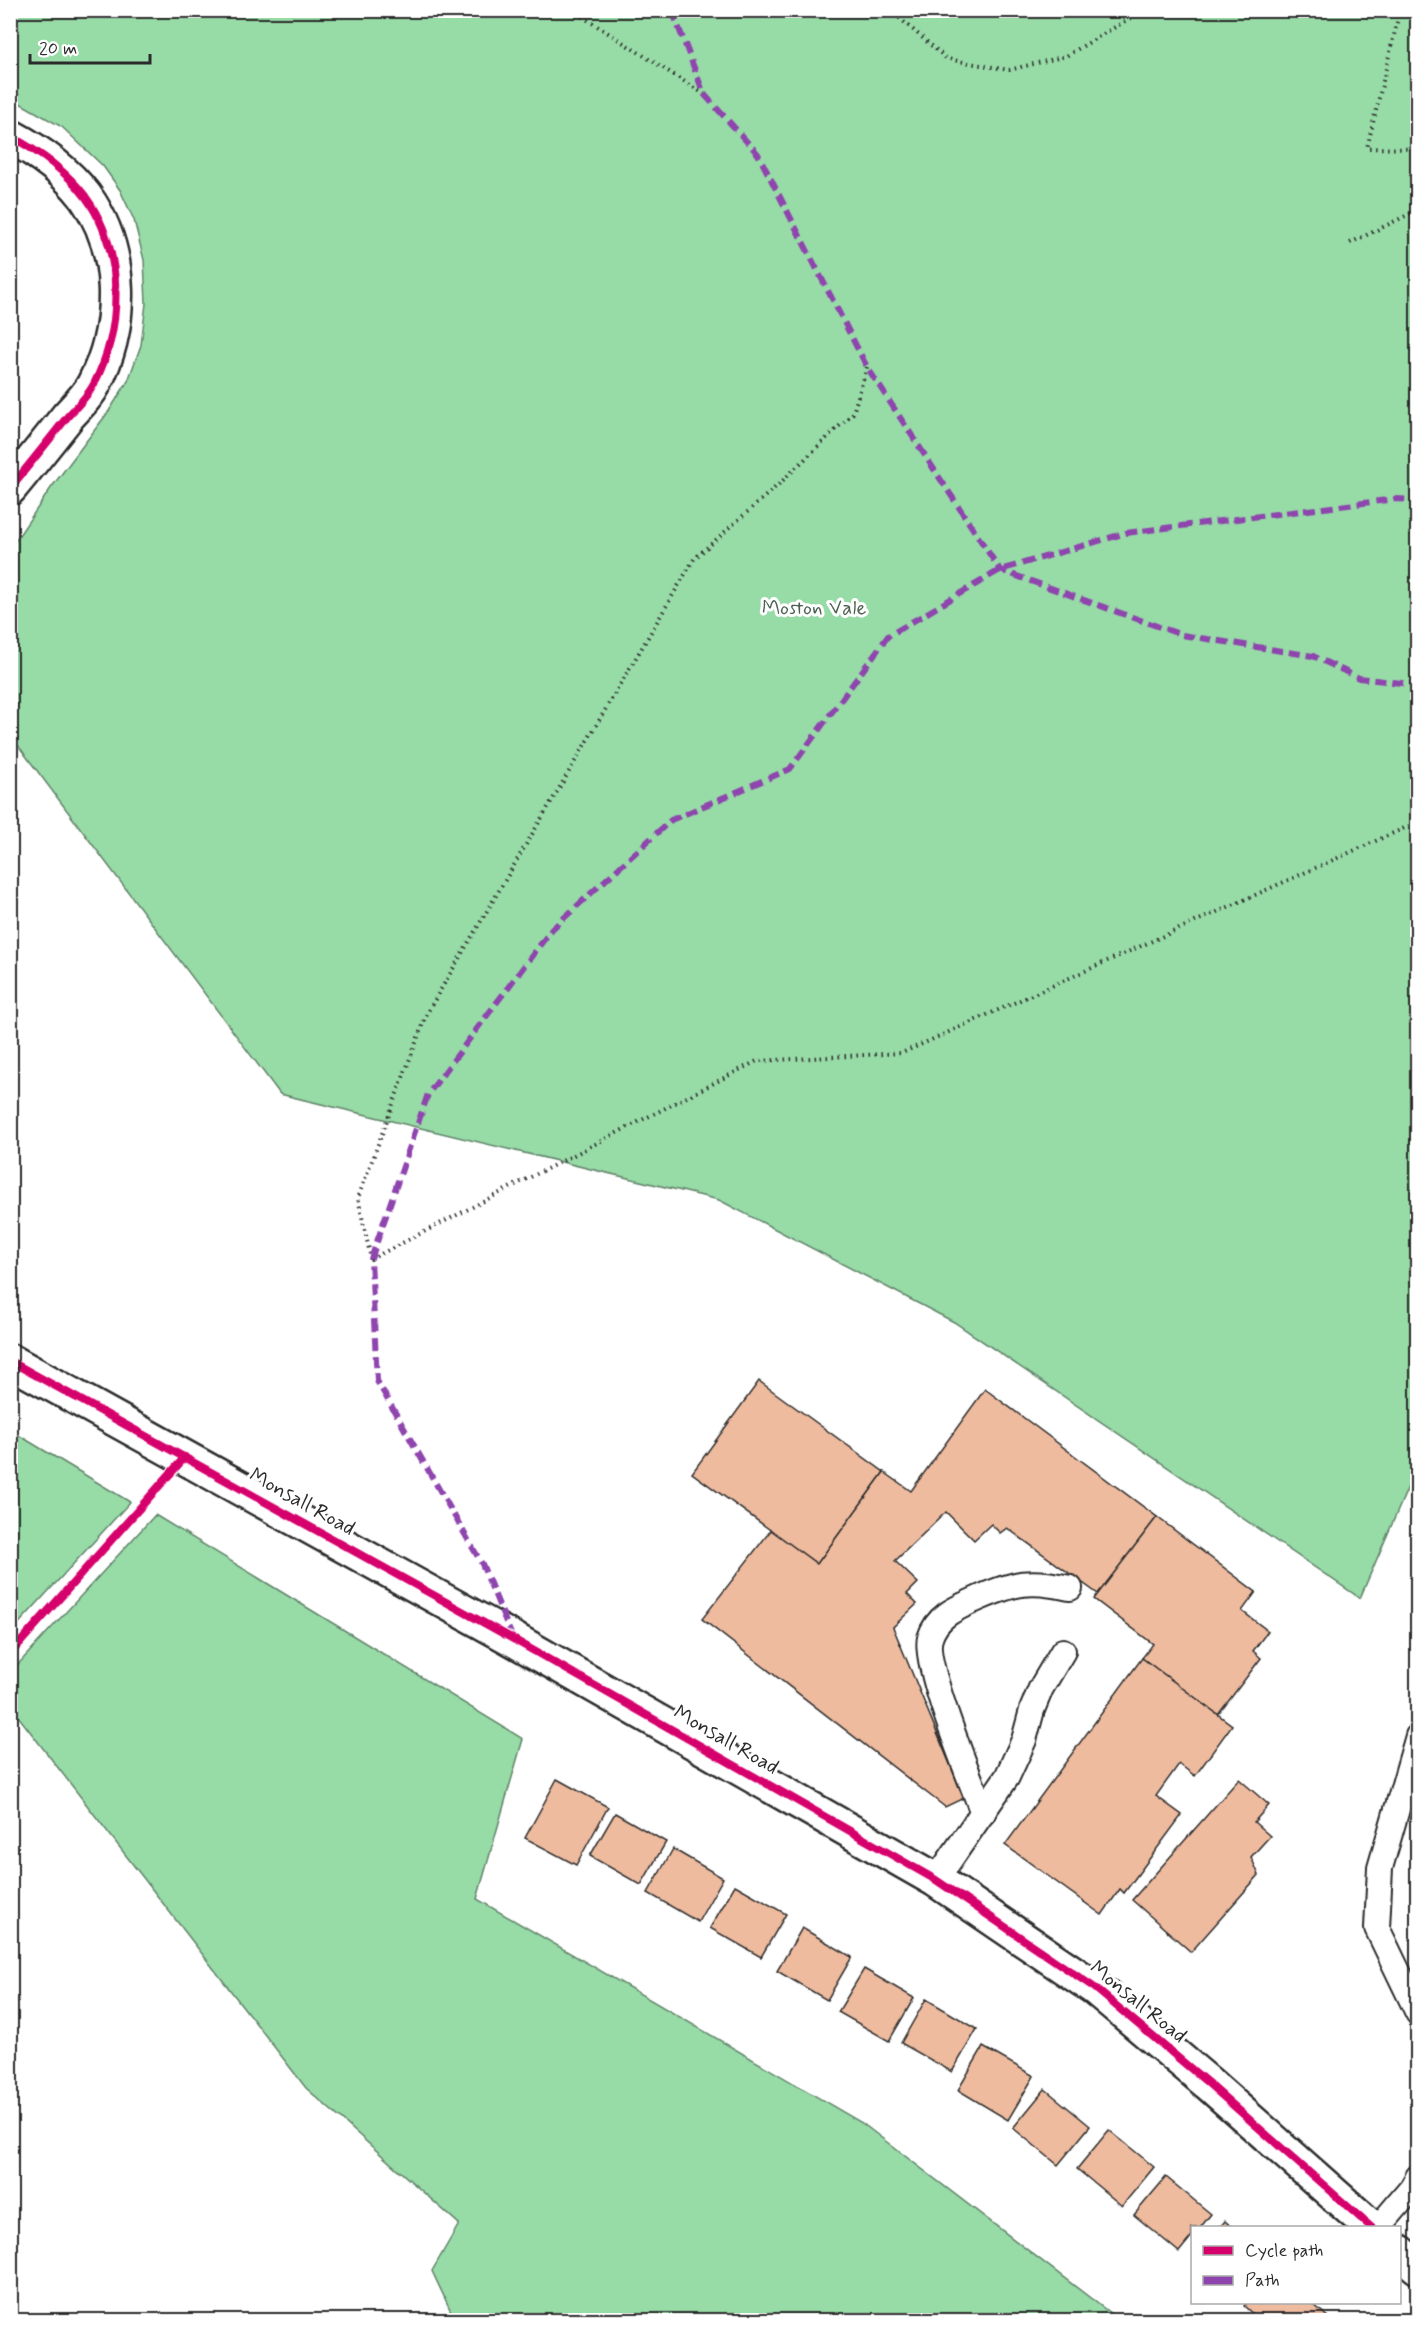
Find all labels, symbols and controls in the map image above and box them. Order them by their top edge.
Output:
scale bar [30,27,150,65]
text: 20 m [39,37,77,61]
park label: Moston Vale [762,594,866,622]
street label: Monsall Road [244,1461,360,1543]
street label: Monsall Road [668,1699,784,1781]
street label: Monsall Road [1084,1954,1192,2050]
legend [1191,2226,1401,2304]
text: Cycle path [1245,2239,1323,2263]
text: Path [1245,2269,1280,2293]

